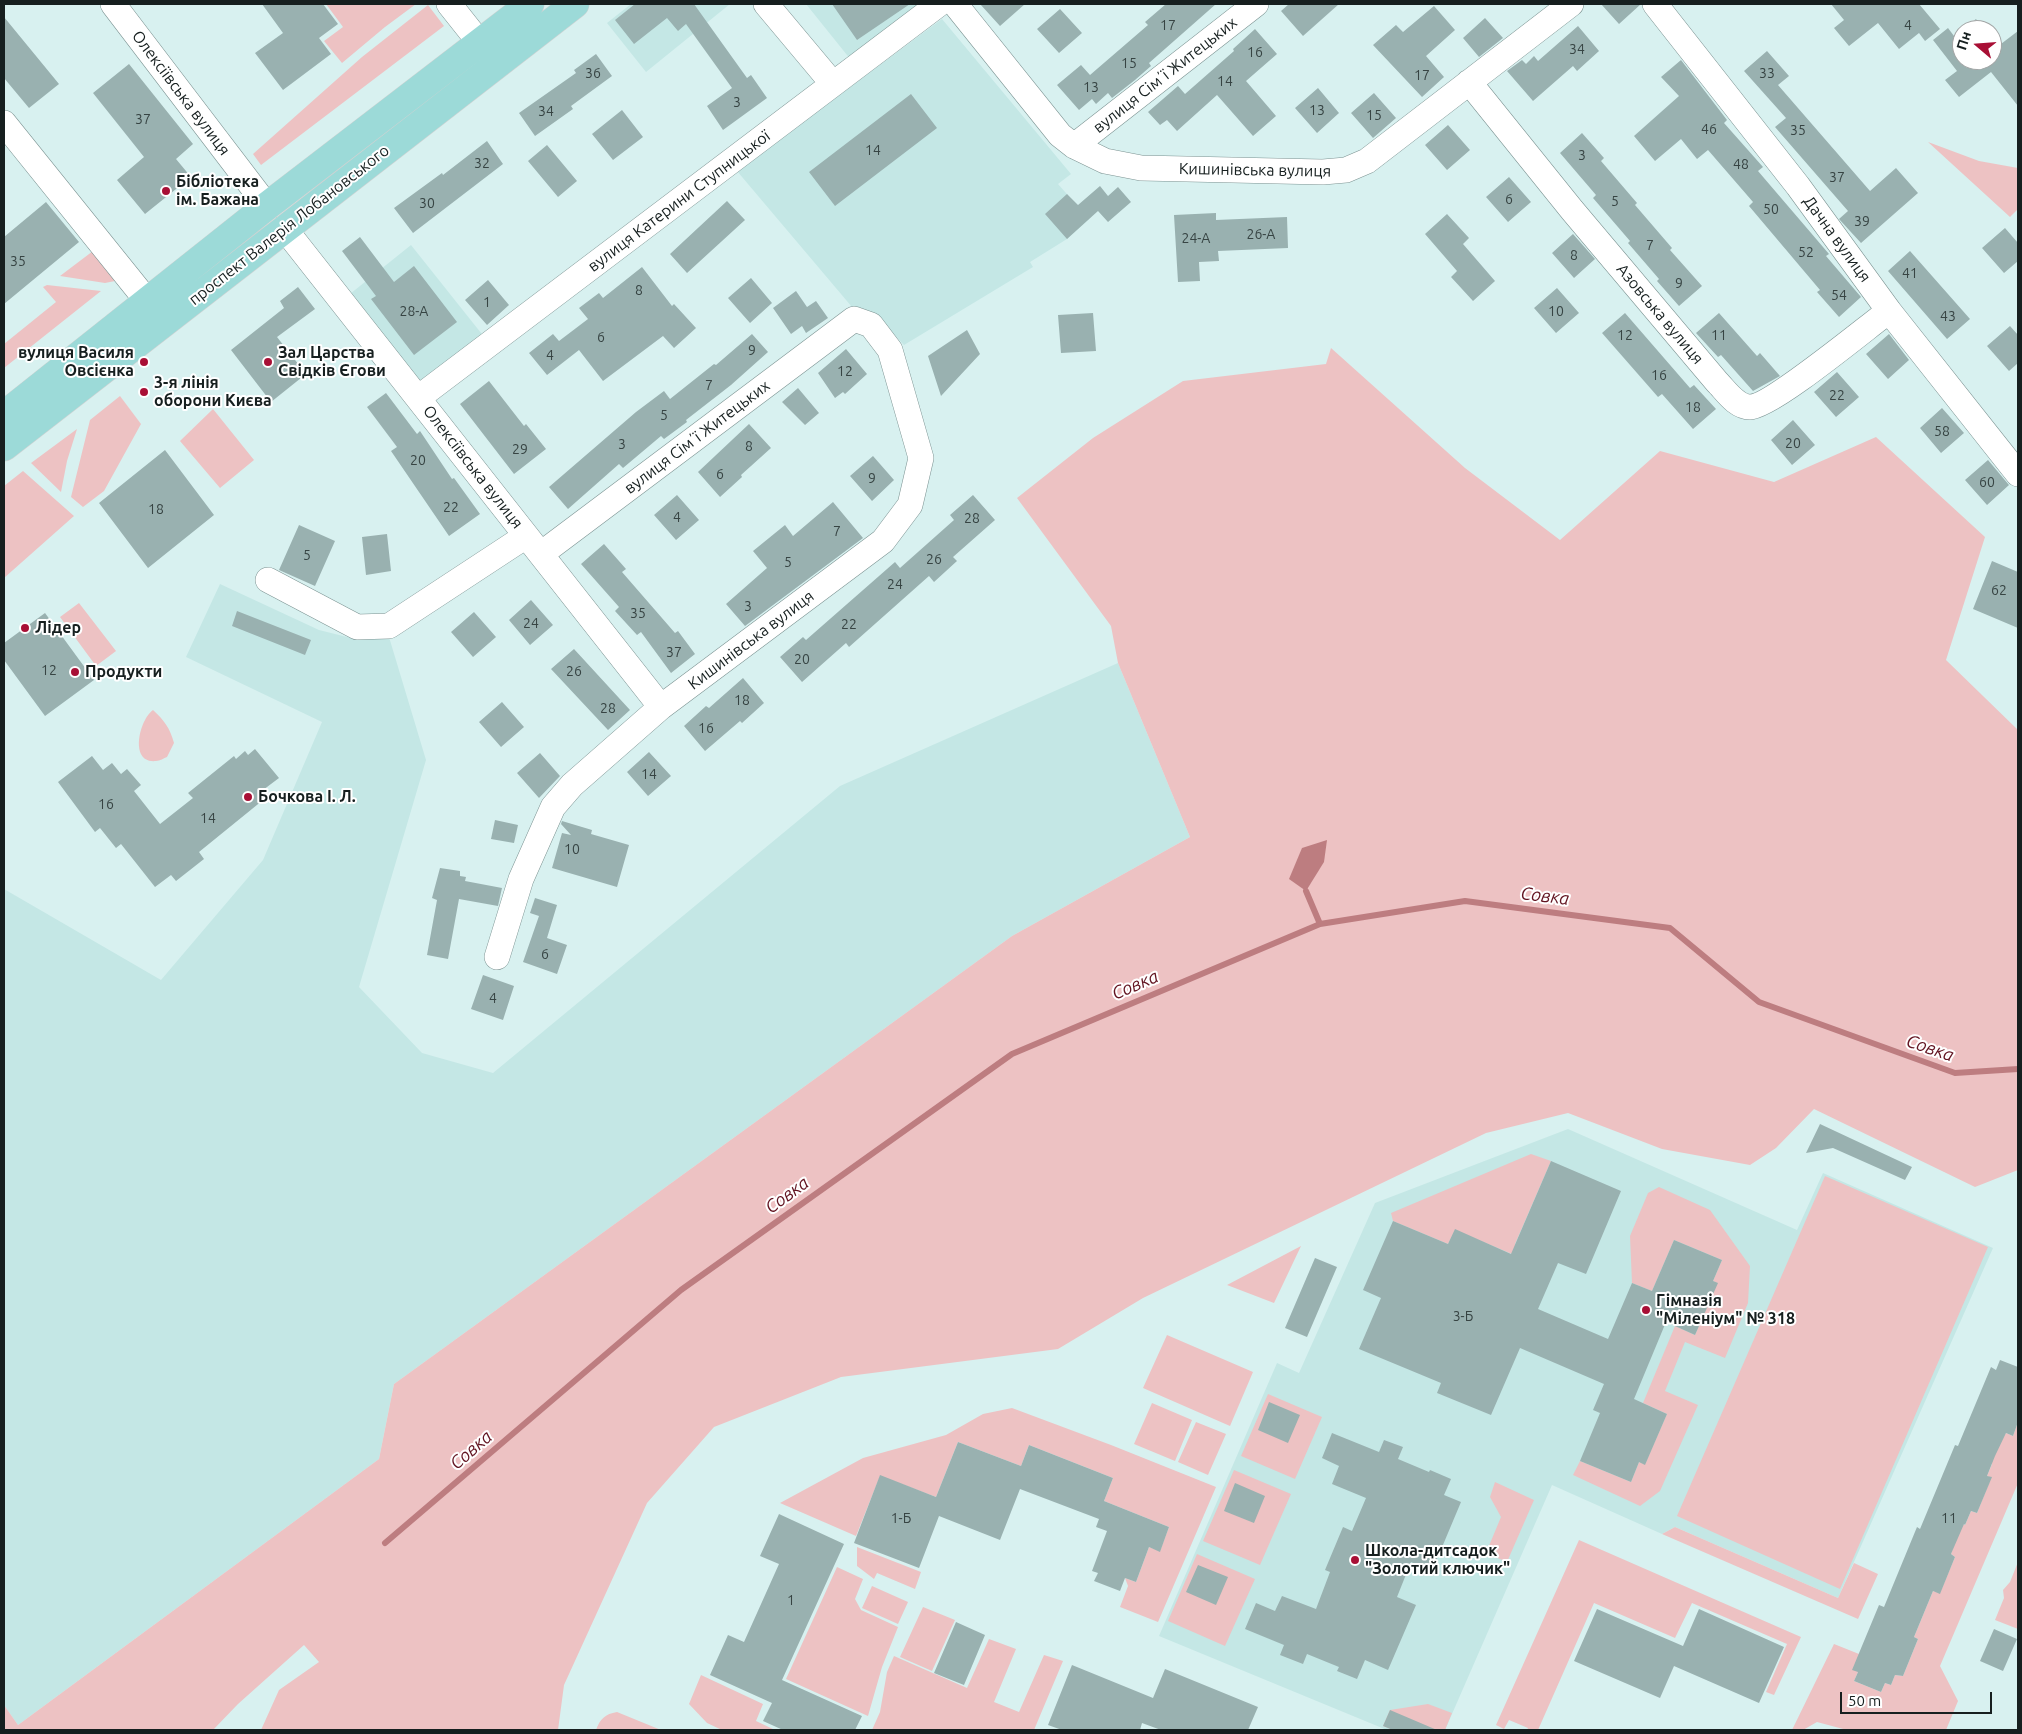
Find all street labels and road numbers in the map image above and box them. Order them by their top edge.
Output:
street label: вулиця Сімʼї Житецьких [1089,13,1241,137]
street label: Олексіївська вулиця [128,27,234,159]
street label: вулиця Катерини Ступницької [584,126,774,276]
street label: проспект Валерія Лобановського [185,141,393,309]
street label: Кишинівська вулиця [1179,159,1331,181]
street label: Дачна вулиця [1799,192,1875,286]
street label: Азовська вулиця [1612,260,1708,368]
street label: вулиця Сімʼї Житецьких [620,376,774,498]
street label: Олексіївська вулиця [419,401,527,533]
street label: Кишинівська вулиця [684,586,818,694]

